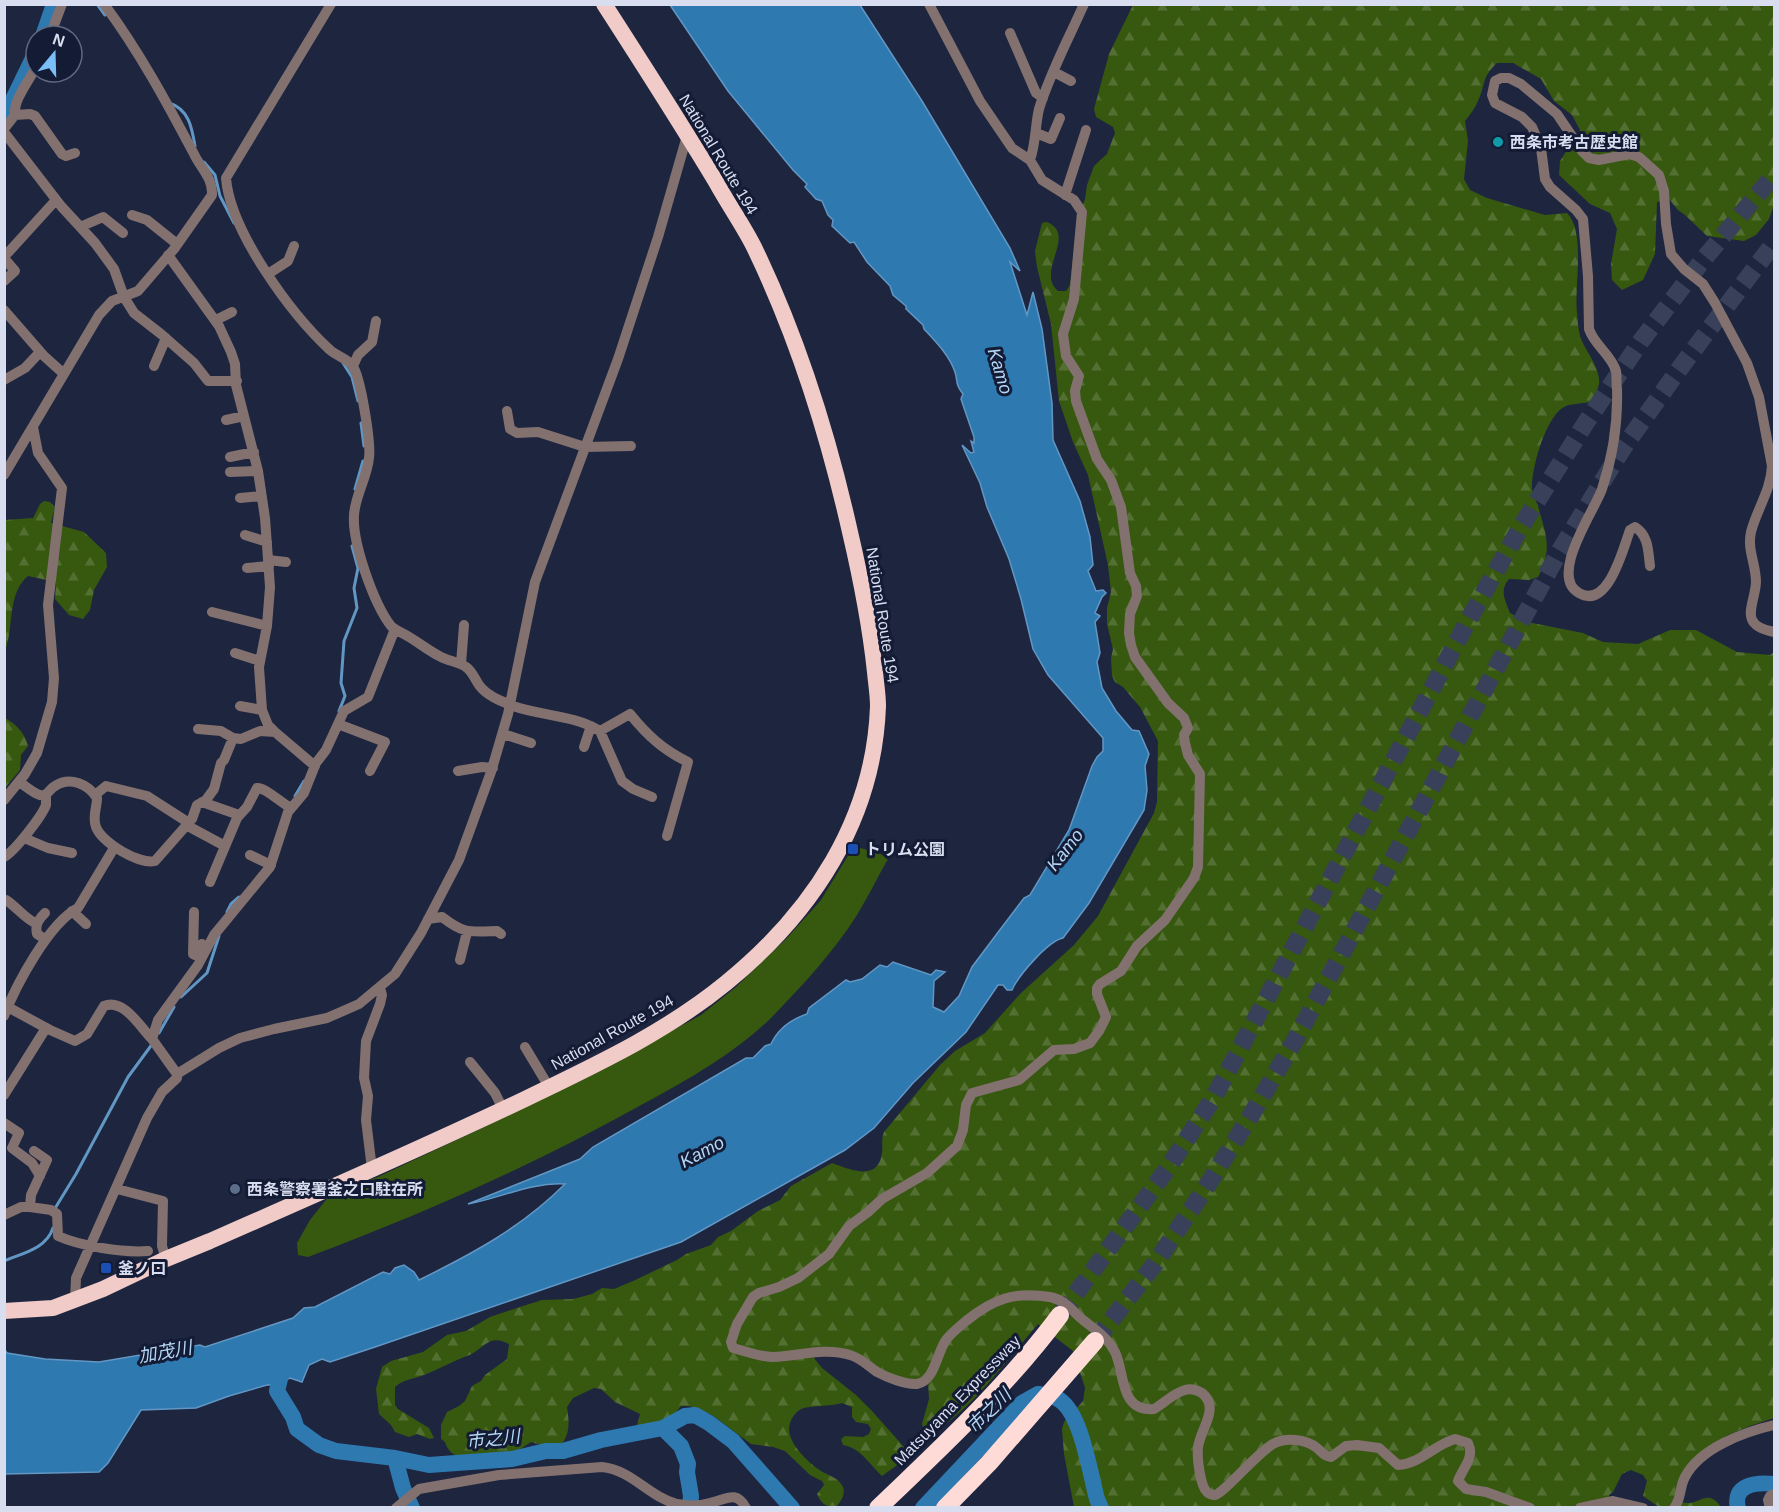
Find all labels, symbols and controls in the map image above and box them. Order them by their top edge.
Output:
north arrow [24,24,84,84]
text: N [50,30,67,50]
street label: National Route 194 [676,91,761,217]
place label: 西条市考古歴史館 [1510,134,1638,151]
marker: 西条市考古歴史館 [1491,135,1505,149]
water label: Kamo [984,346,1016,396]
street label: National Route 194 [863,546,902,684]
water label: Kamo [1043,825,1087,875]
place label: トリム公園 [865,841,945,858]
marker: トリム公園 [846,842,860,856]
street label: National Route 194 [548,992,676,1073]
water label: Kamo [677,1132,727,1172]
place label: 西条警察署釜之口駐在所 [247,1181,423,1198]
marker: 西条警察署釜之口駐在所 [228,1182,242,1196]
place label: 釜ノ口 [118,1260,166,1277]
marker: 釜ノ口 [99,1261,113,1275]
street label: Matsuyama Expressway [891,1332,1024,1469]
water label: 加茂川 [137,1337,195,1367]
water label: 市之川 [963,1383,1017,1437]
water label: 市之川 [465,1426,523,1452]

